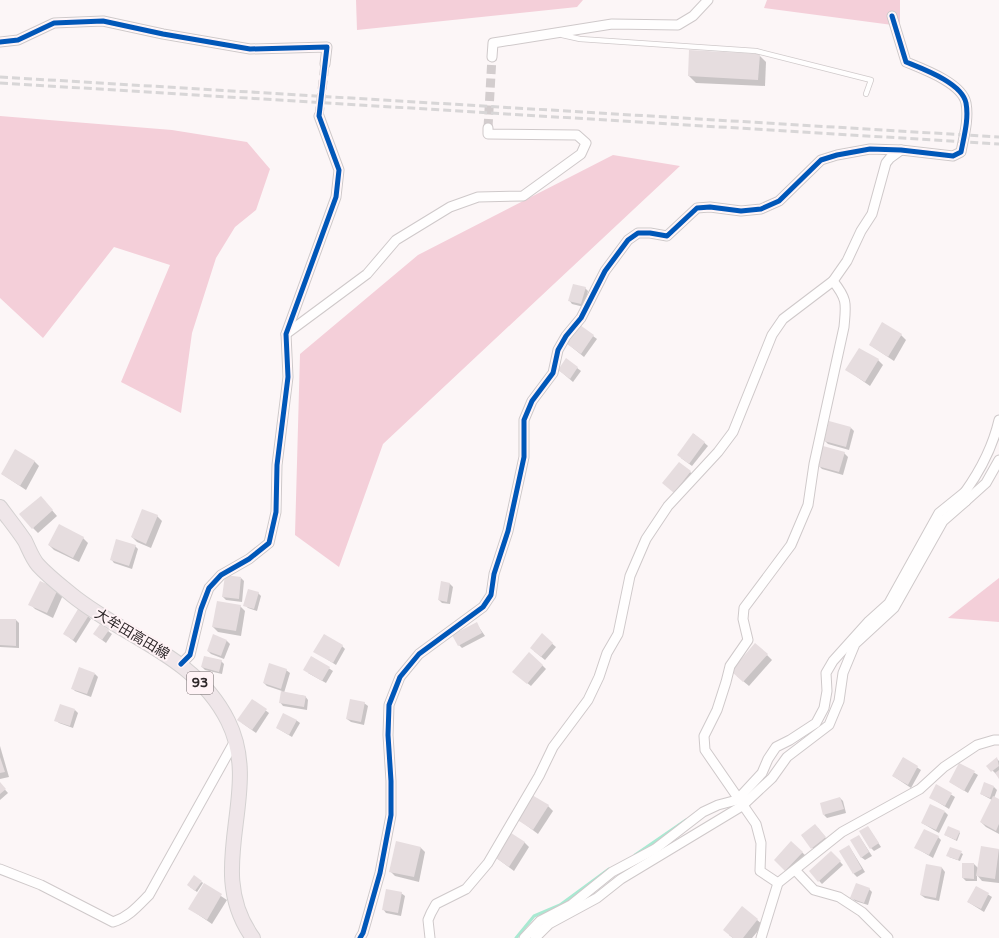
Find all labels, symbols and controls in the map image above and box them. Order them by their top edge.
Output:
street label: 大牟田高田線 [92,605,172,663]
road number: 93 [187,672,213,694]

